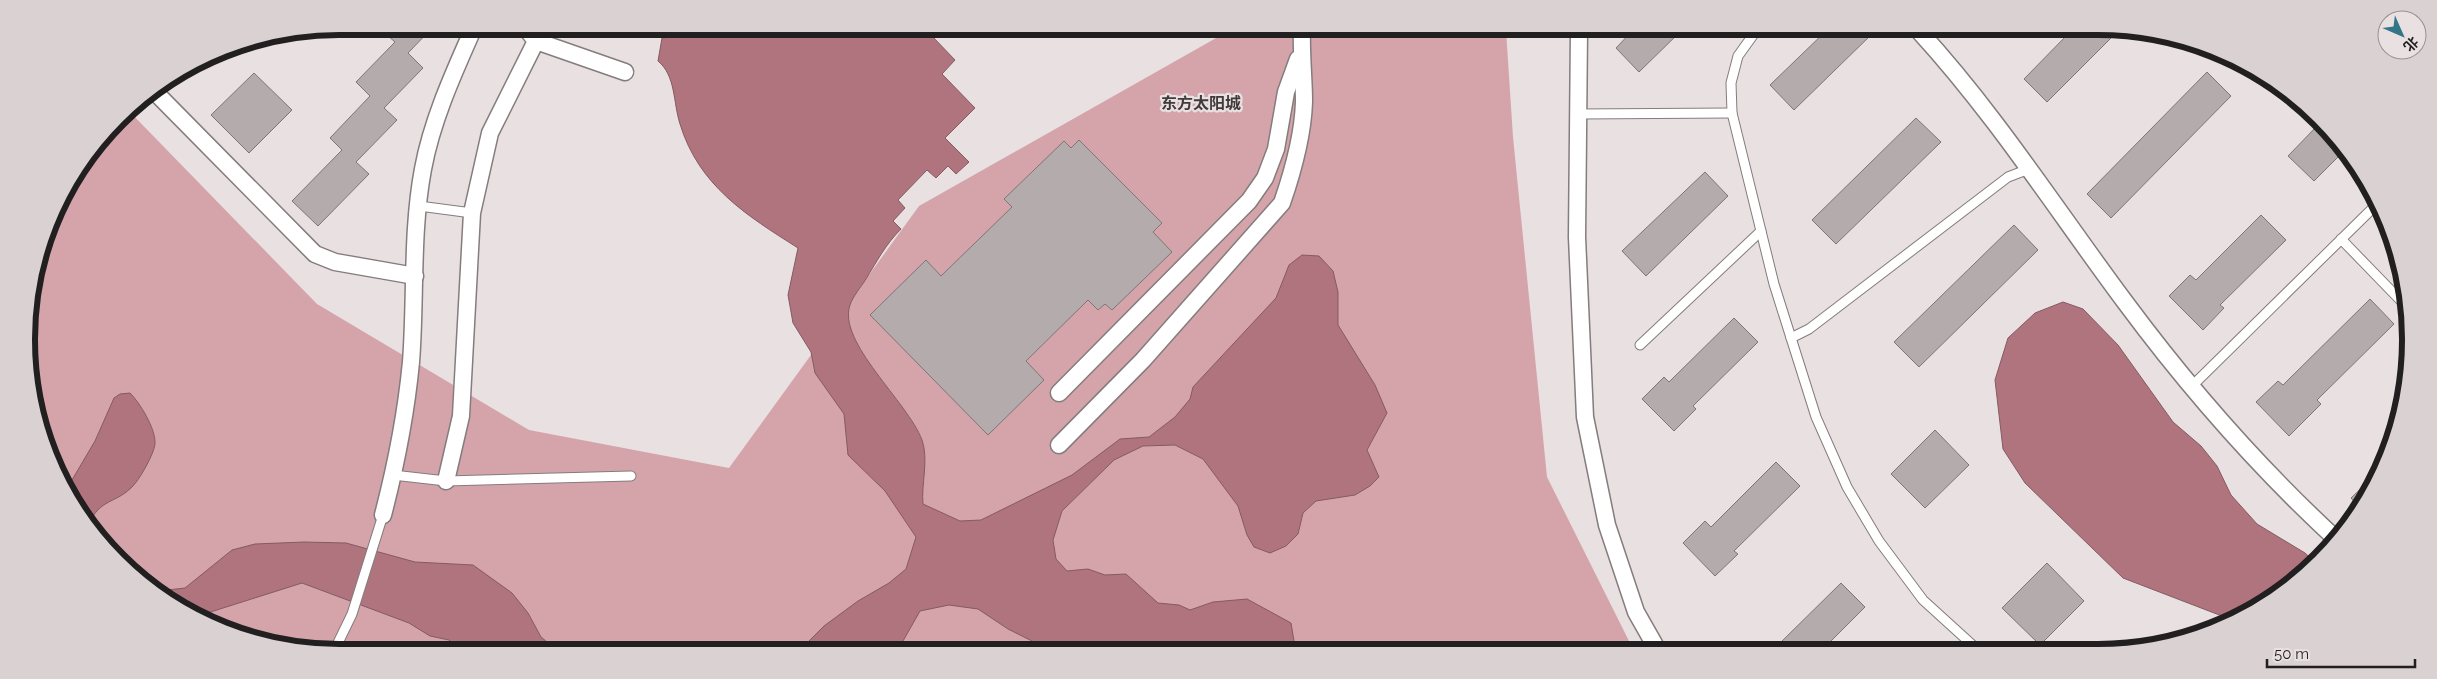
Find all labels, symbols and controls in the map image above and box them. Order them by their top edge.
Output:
north arrow [2377,10,2427,60]
text: 北 [2401,34,2422,55]
district label: 东方太阳城 [1161,94,1241,113]
scale bar [2267,636,2414,668]
text: 50 m [2274,645,2309,663]

